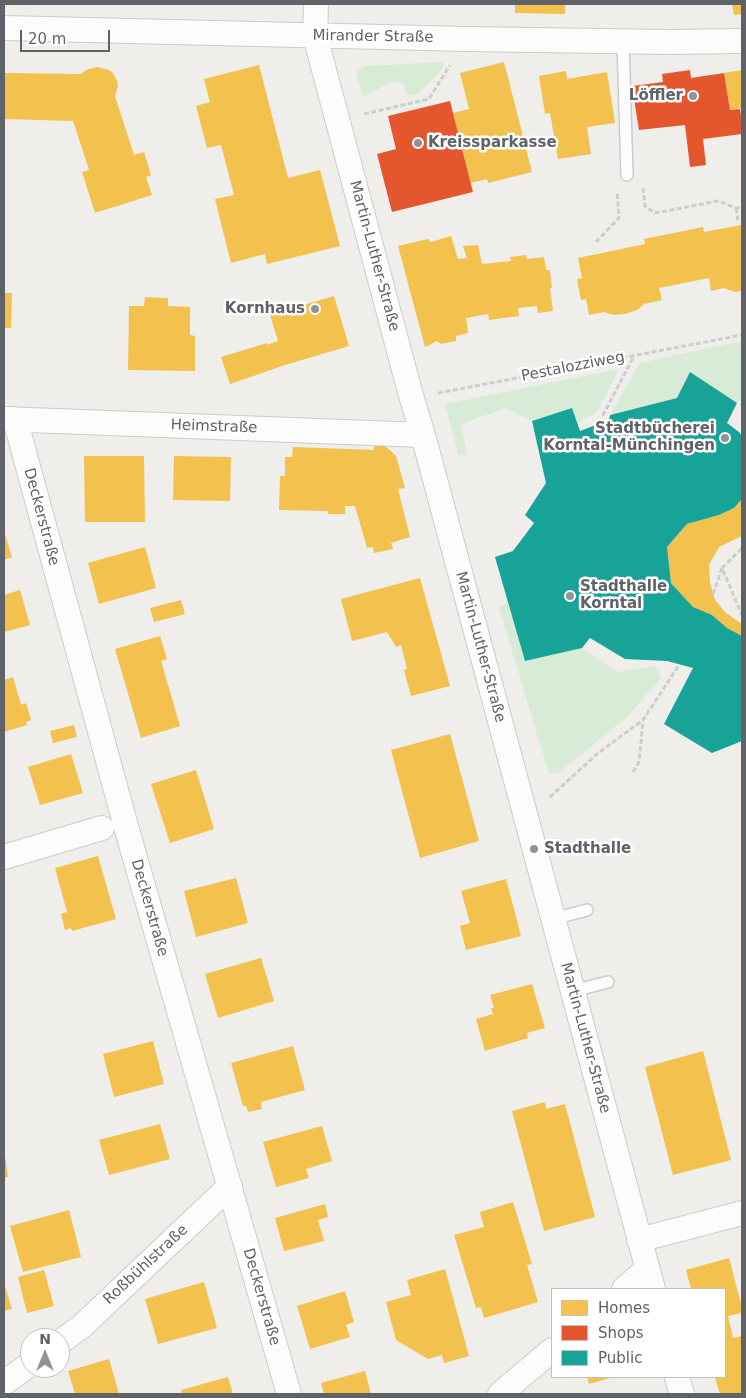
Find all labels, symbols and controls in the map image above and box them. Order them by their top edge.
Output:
scale bar [22,20,112,52]
street label: Mirander Straße [312,27,434,47]
text: 20 m [28,30,66,48]
place label: Löffler [629,87,683,105]
marker: Löffler [687,90,699,102]
place label: Kreissparkasse [428,134,557,152]
marker: Kreissparkasse [412,137,424,149]
street label: Martin-Luther-Straße [345,179,403,333]
place label: Kornhaus [225,300,305,318]
marker: Kornhaus [309,303,321,315]
street label: Pestalozziweg [520,348,626,386]
street label: Heimstraße [170,416,258,438]
place label: Stadtbücherei Korntal-Münchingen [543,420,715,455]
marker: Stadtbücherei Korntal-Münchingen [719,432,731,444]
street label: Deckerstraße [19,466,63,568]
street label: Martin-Luther-Straße [451,570,509,724]
place label: Stadthalle Korntal [580,578,667,613]
marker: Stadthalle Korntal [564,590,576,602]
place label: Stadthalle [544,840,631,858]
marker: Stadthalle [528,843,540,855]
street label: Deckerstraße [127,857,171,959]
street label: Martin-Luther-Straße [556,961,614,1115]
street label: Roßbühlstraße [100,1221,192,1309]
street label: Deckerstraße [239,1246,283,1348]
legend [551,1288,726,1378]
text: Homes [598,1299,650,1317]
text: Shops [598,1324,644,1342]
north arrow [20,1328,70,1378]
text: N [39,1331,51,1347]
text: Public [598,1349,642,1367]

